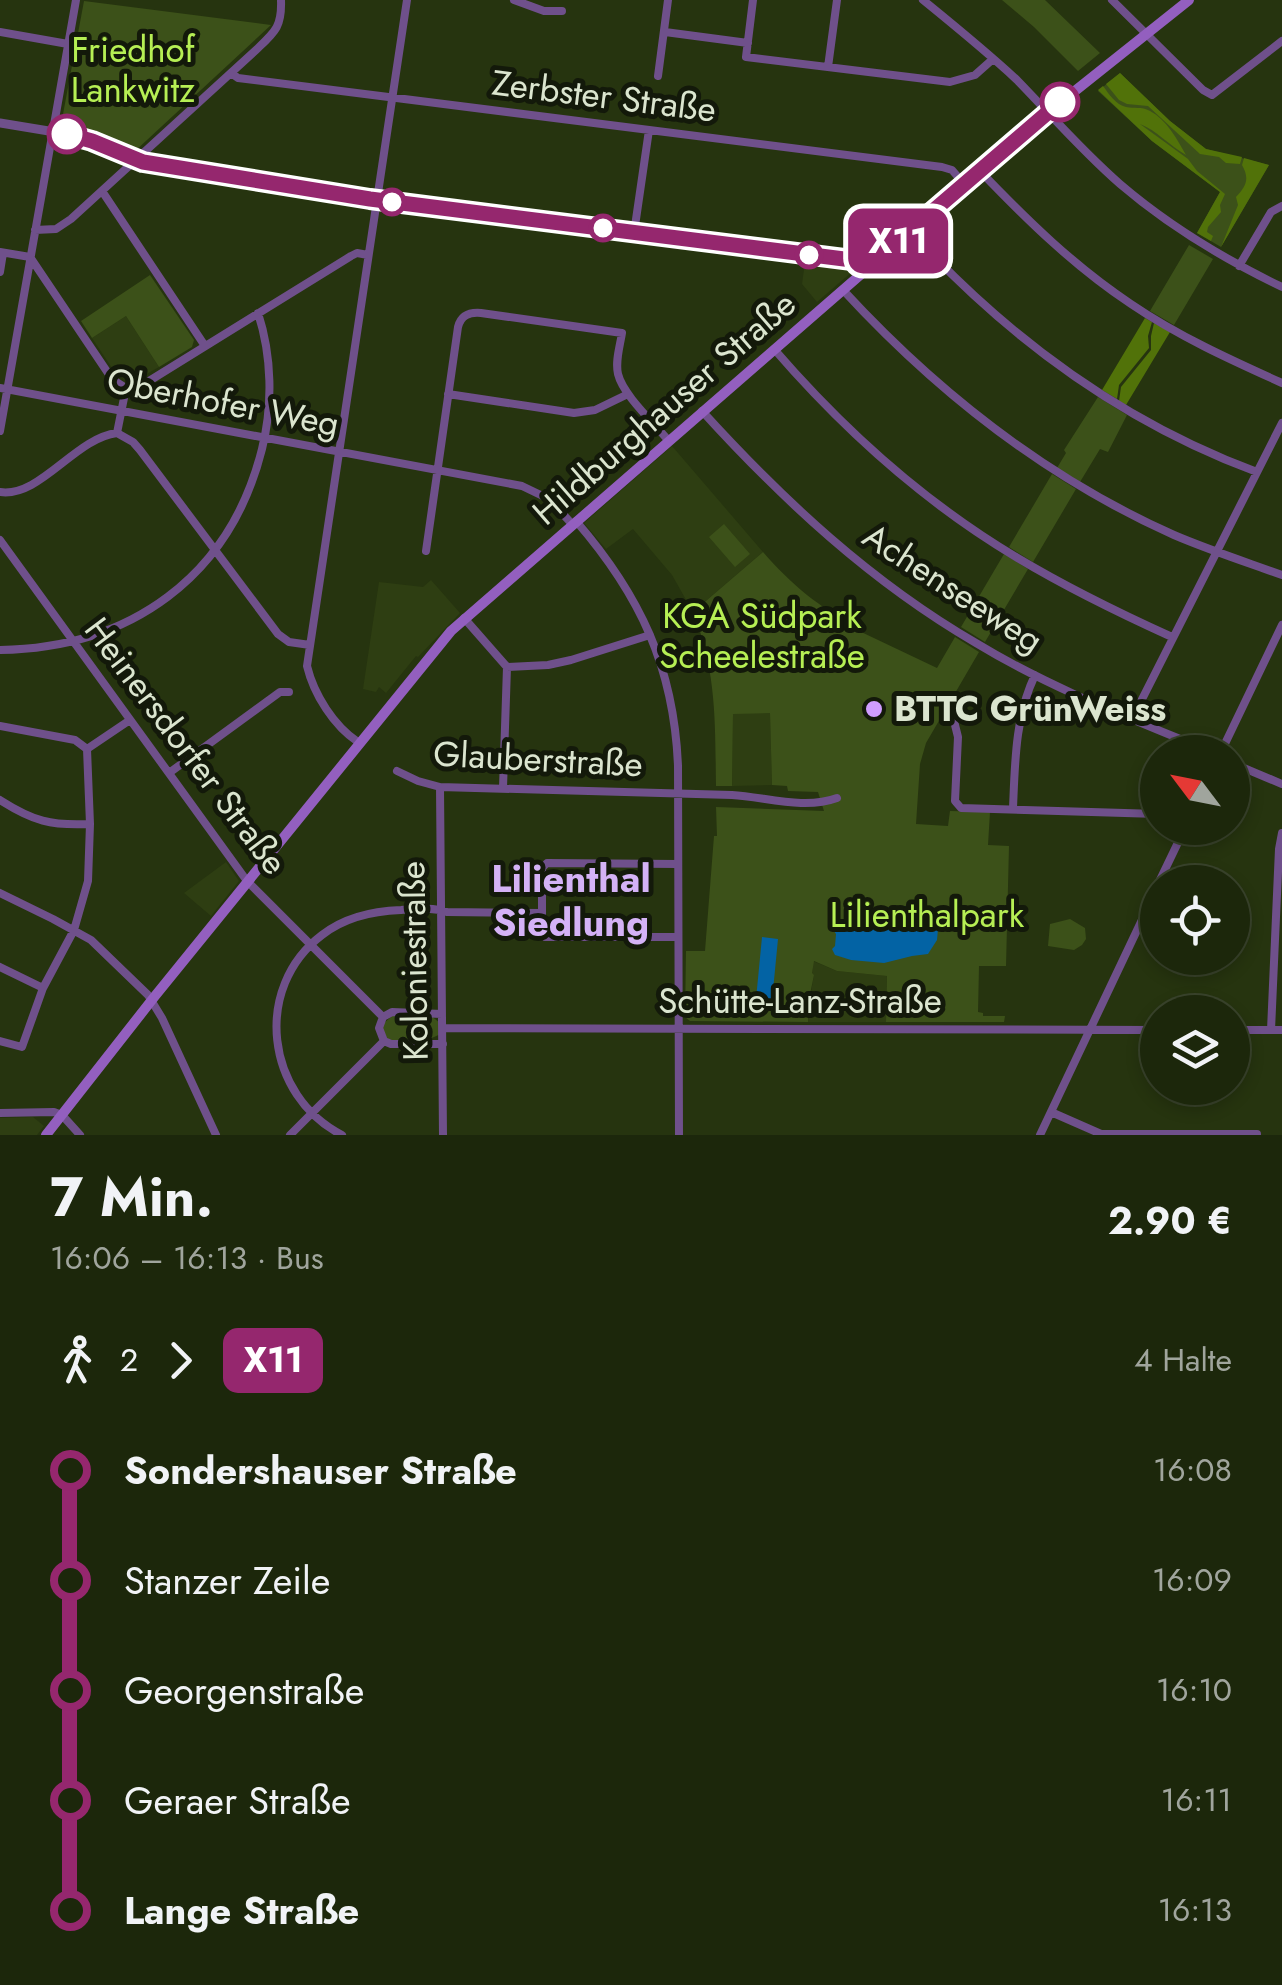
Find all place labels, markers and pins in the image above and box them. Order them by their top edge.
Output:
unlabelled marker [1041,83,1079,121]
unlabelled marker [48,115,86,153]
unlabelled marker [379,189,405,215]
unlabelled marker [590,215,616,241]
unlabelled marker [796,242,822,268]
place label: BTTC GrünWeiss [894,684,1166,734]
marker: BTTC GrünWeiss [863,698,885,720]

